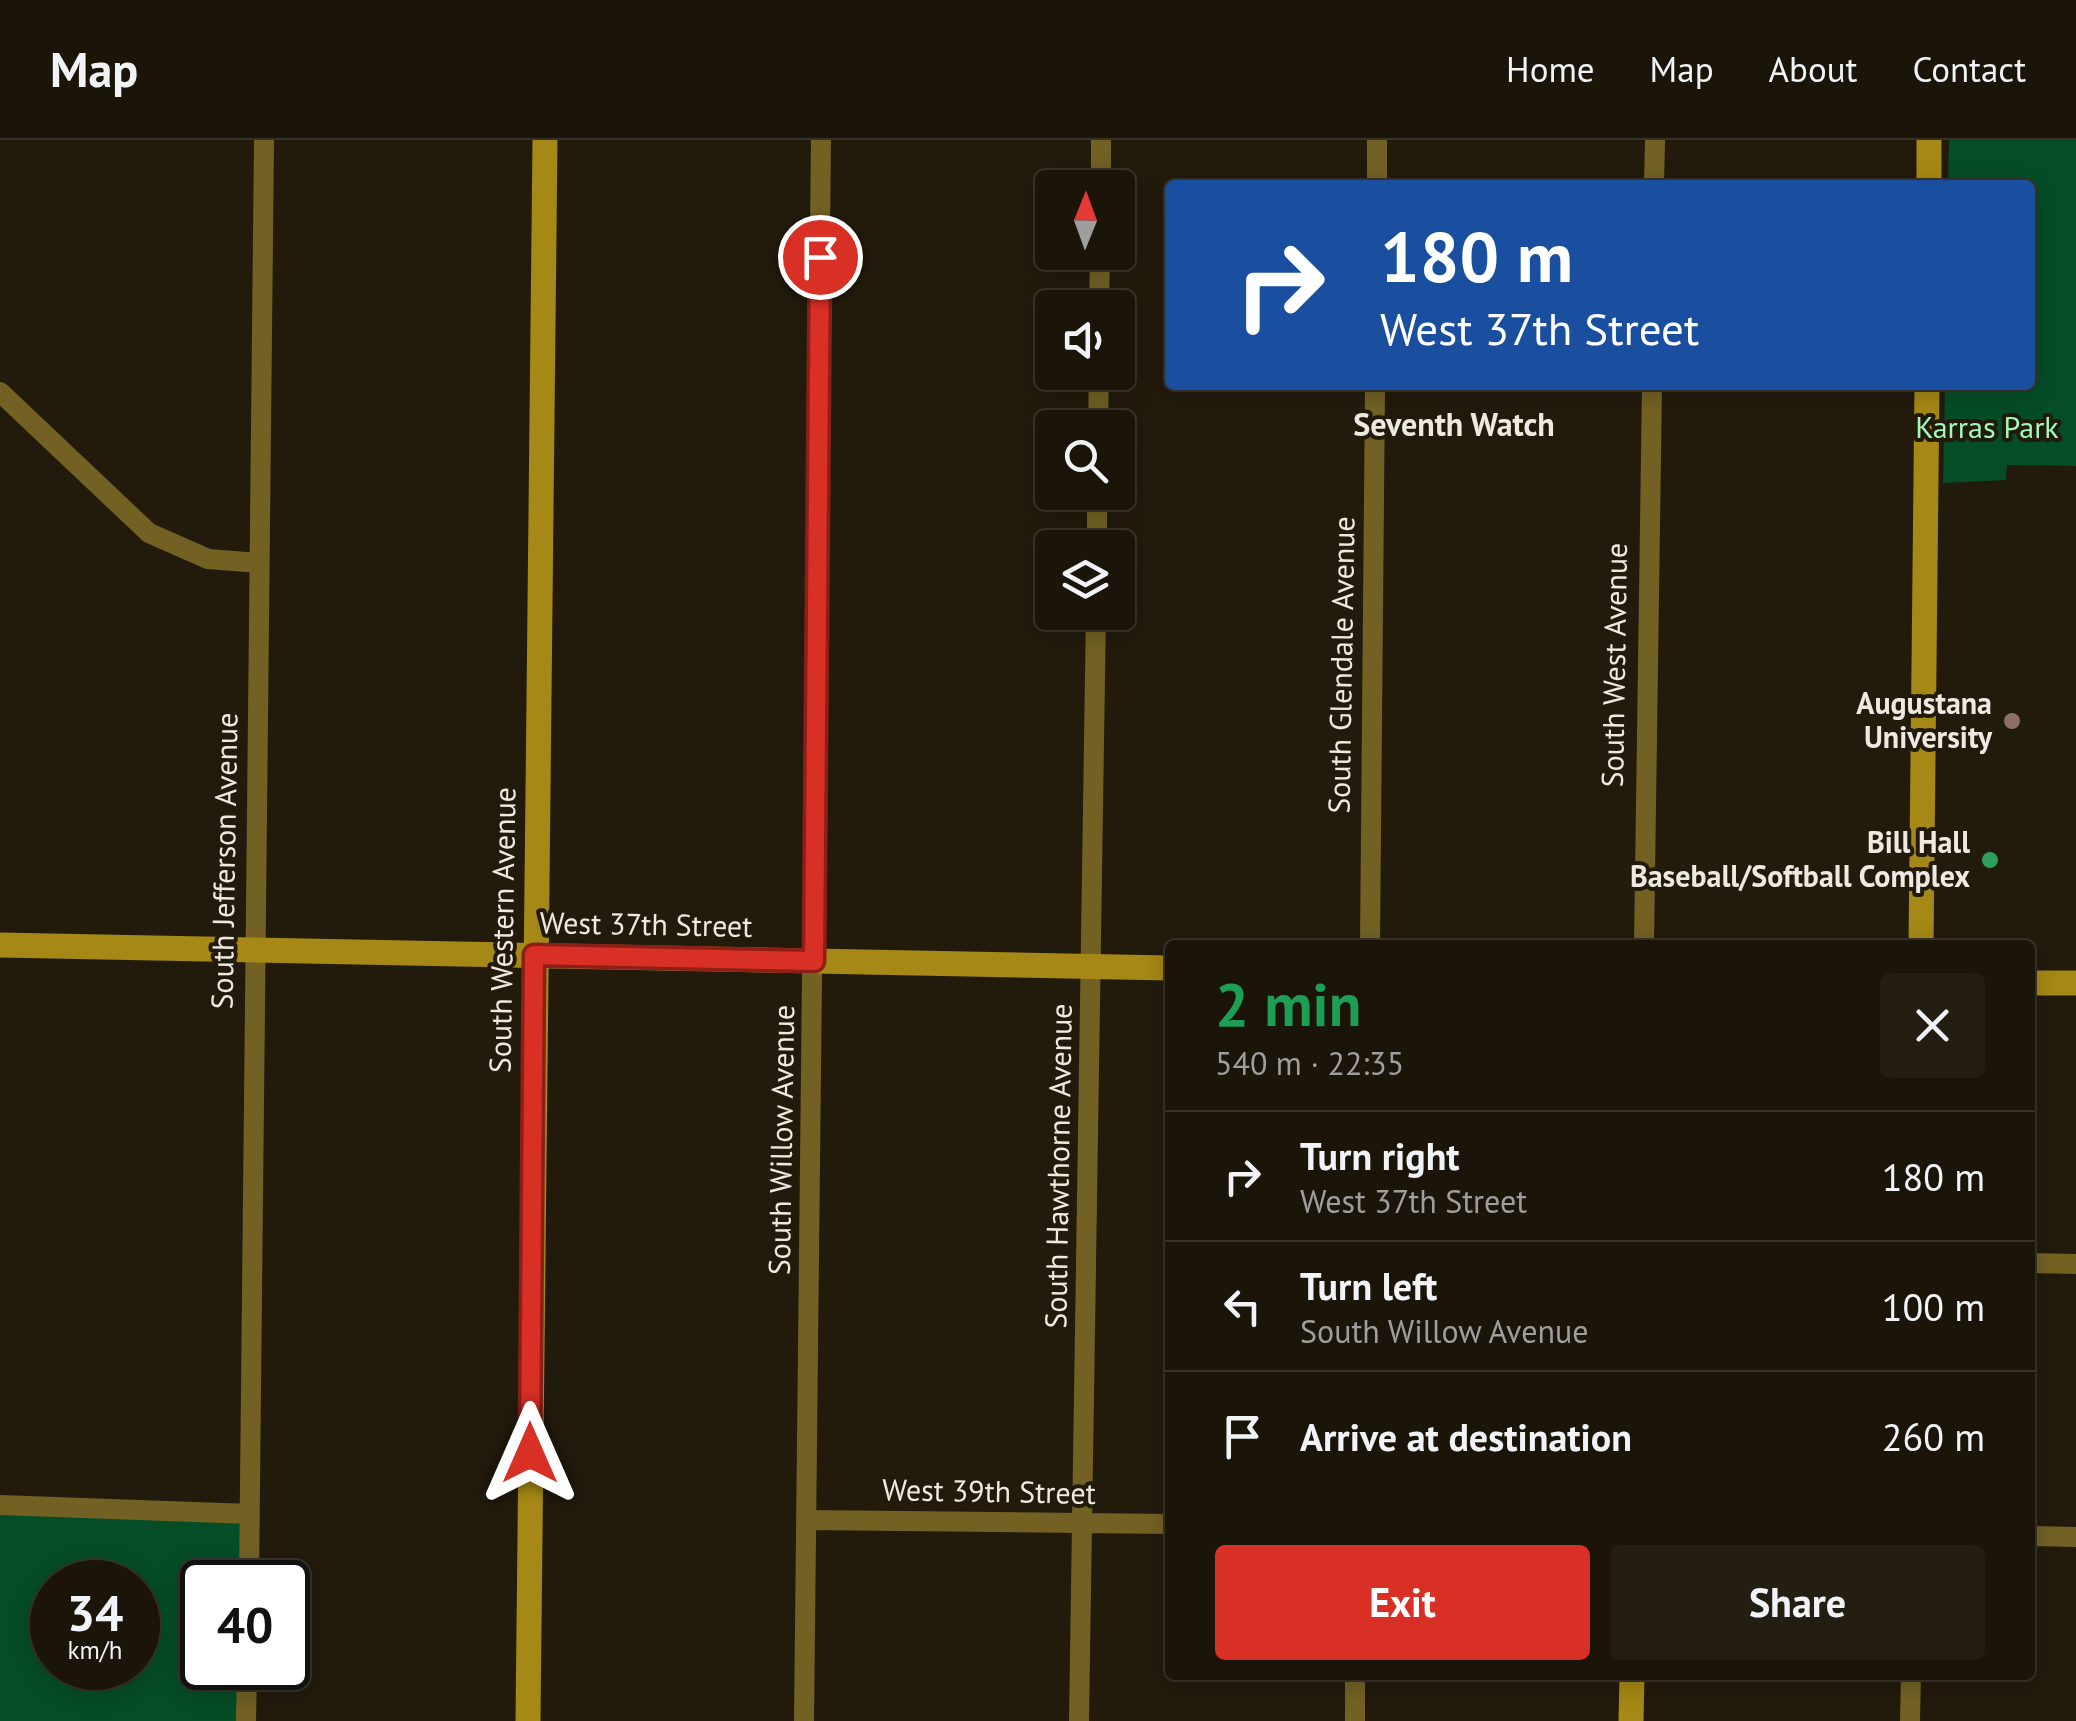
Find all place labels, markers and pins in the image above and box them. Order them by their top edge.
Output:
pin [778,215,863,300]
place label: Augustana University [1856,683,1993,756]
marker: Augustana University [2001,710,2023,732]
place label: Bill Hall Baseball/Softball Complex [1630,822,1970,895]
marker: Bill Hall Baseball/Softball Complex [1979,849,2001,871]

